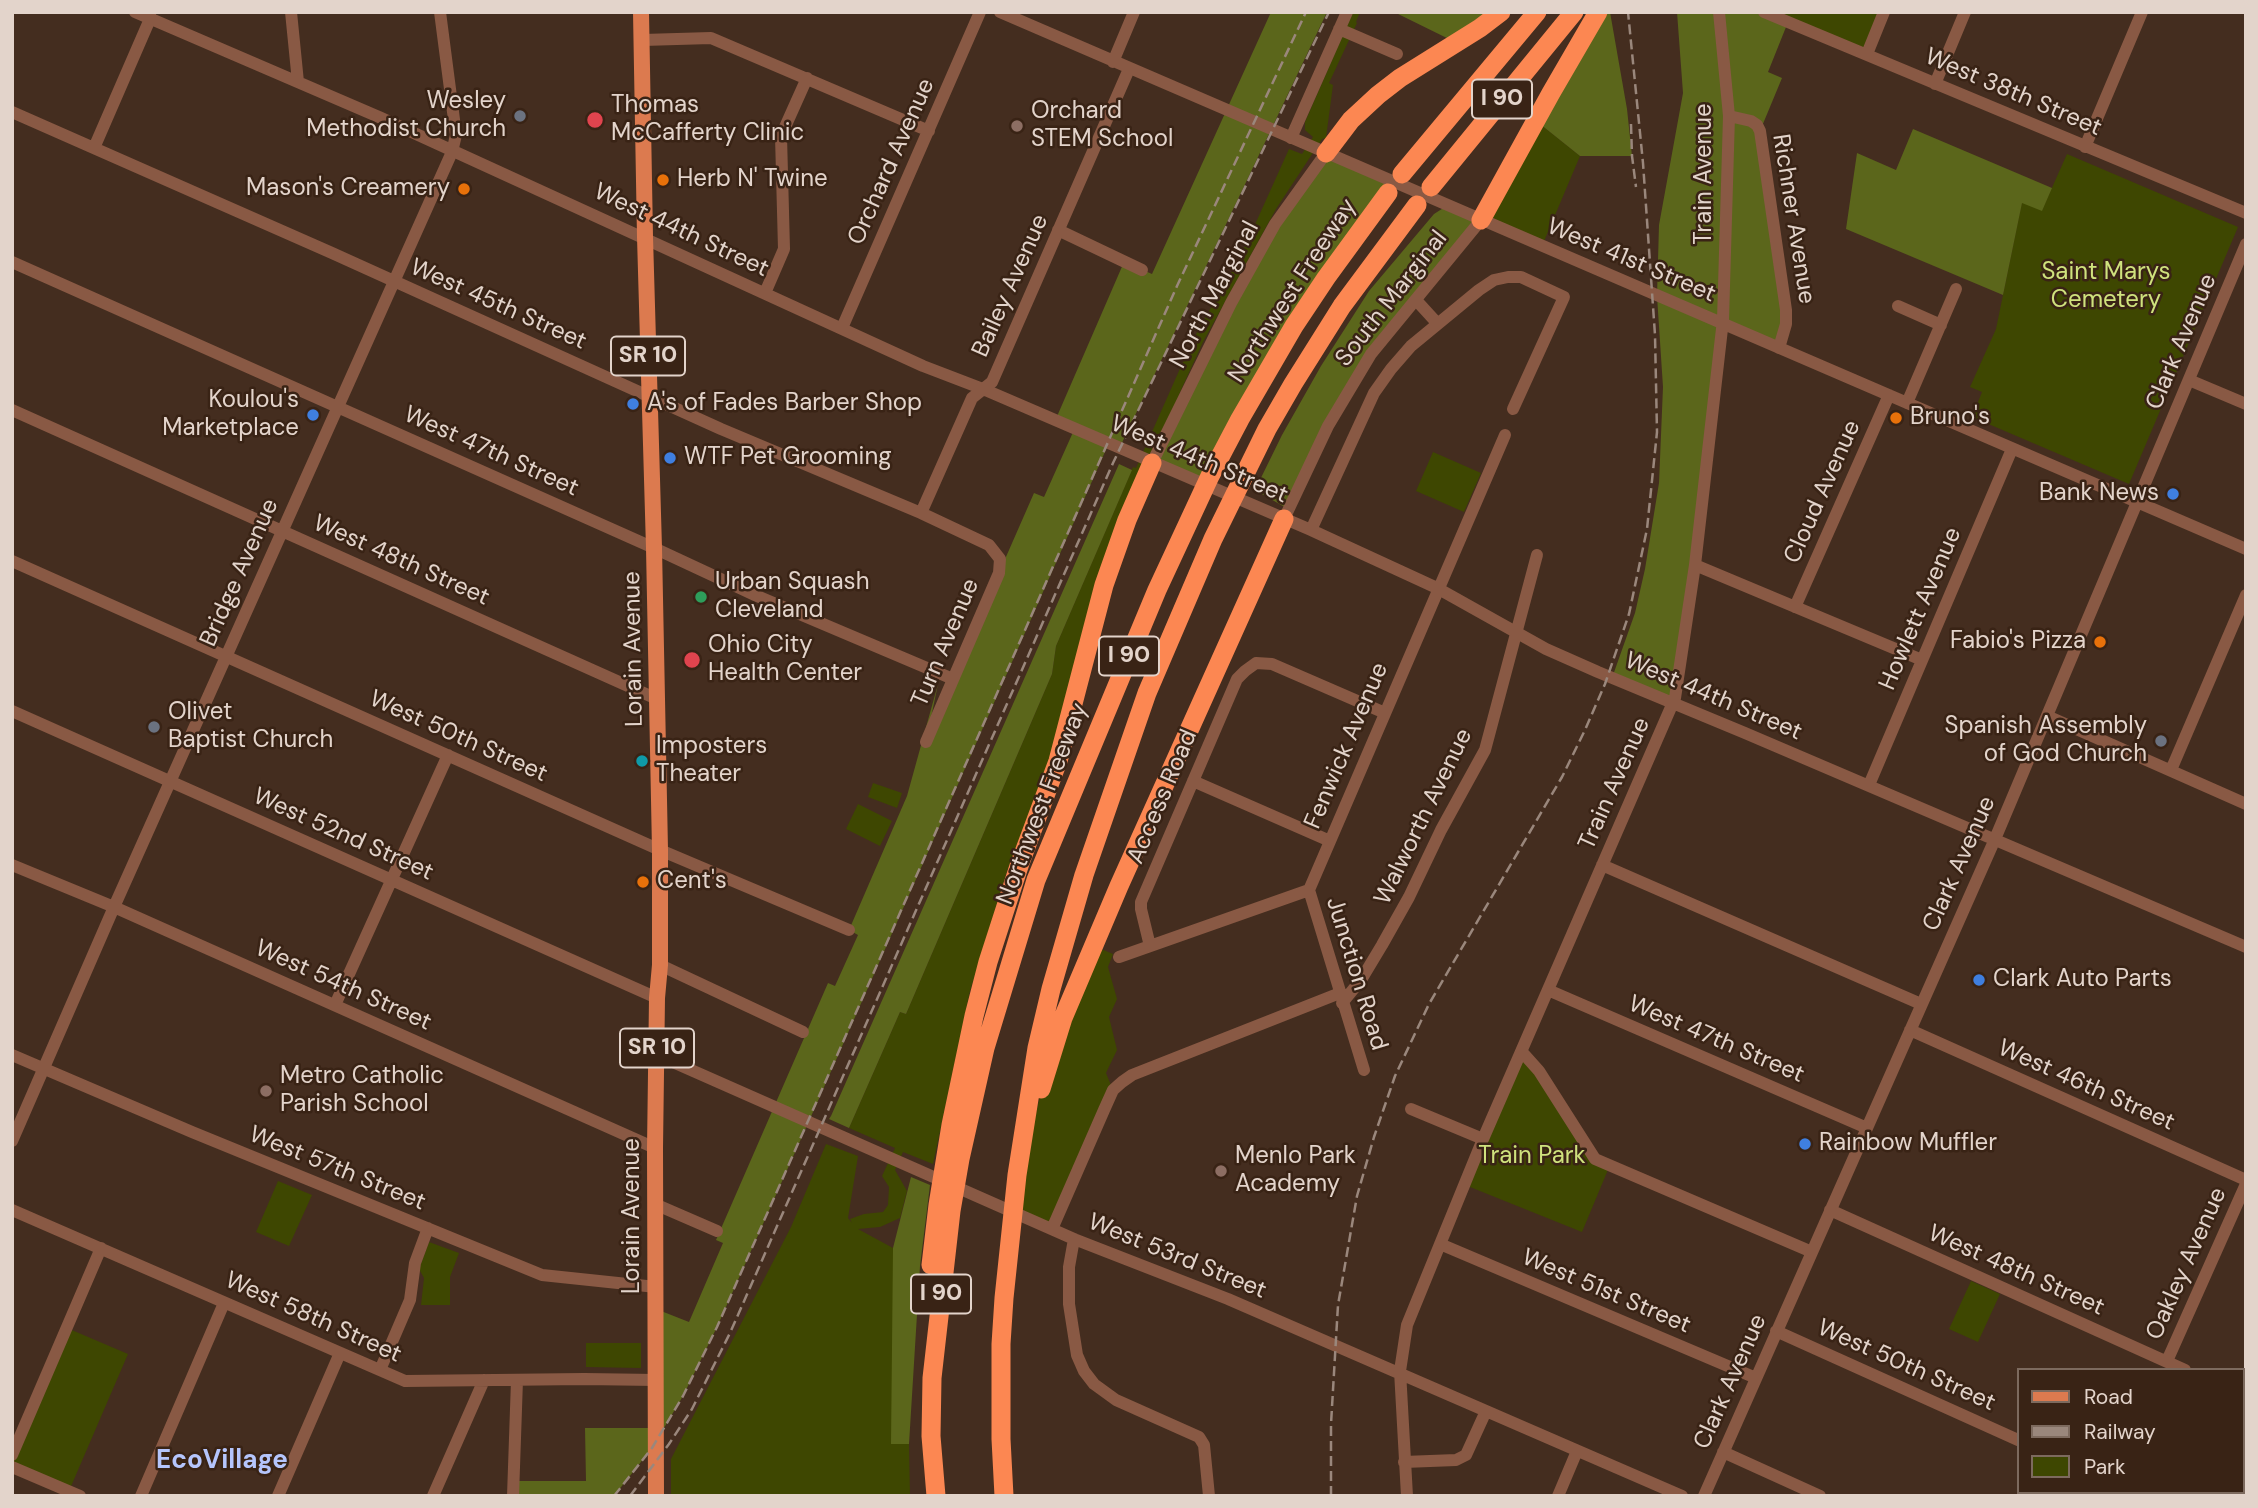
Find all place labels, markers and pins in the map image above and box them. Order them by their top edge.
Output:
place label: Wesley Methodist Church [306,88,506,144]
place label: Thomas McCafferty Clinic [611,92,804,148]
place label: Orchard STEM School [1031,98,1173,154]
marker: Wesley Methodist Church [512,108,528,124]
marker: Thomas McCafferty Clinic [585,110,605,130]
marker: Orchard STEM School [1009,118,1025,134]
place label: Herb N' Twine [677,166,828,194]
marker: Herb N' Twine [655,172,671,188]
place label: Mason's Creamery [246,175,450,203]
marker: Mason's Creamery [456,181,472,197]
place label: Koulou's Marketplace [162,387,299,443]
place label: A's of Fades Barber Shop [647,390,922,418]
marker: A's of Fades Barber Shop [625,396,641,412]
place label: Bruno's [1910,404,1990,432]
marker: Koulou's Marketplace [305,407,321,423]
marker: Bruno's [1888,410,1904,426]
place label: WTF Pet Grooming [684,444,892,472]
marker: WTF Pet Grooming [662,450,678,466]
place label: Bank News [2039,480,2159,508]
marker: Bank News [2165,486,2181,502]
place label: Urban Squash Cleveland [715,569,869,625]
marker: Urban Squash Cleveland [693,589,709,605]
place label: Fabio's Pizza [1950,628,2086,656]
place label: Ohio City Health Center [708,632,862,688]
marker: Fabio's Pizza [2092,634,2108,650]
marker: Ohio City Health Center [682,650,702,670]
place label: Olivet Baptist Church [168,699,333,755]
place label: Spanish Assembly of God Church [1944,713,2147,769]
marker: Olivet Baptist Church [146,719,162,735]
place label: Imposters Theater [656,733,767,789]
marker: Spanish Assembly of God Church [2153,733,2169,749]
marker: Imposters Theater [634,753,650,769]
place label: Cent's [657,868,727,896]
marker: Cent's [635,874,651,890]
place label: Clark Auto Parts [1993,966,2172,994]
marker: Clark Auto Parts [1971,972,1987,988]
place label: Metro Catholic Parish School [280,1063,444,1119]
marker: Metro Catholic Parish School [258,1083,274,1099]
place label: Rainbow Muffler [1819,1130,1997,1158]
marker: Rainbow Muffler [1797,1136,1813,1152]
place label: Menlo Park Academy [1235,1143,1356,1199]
marker: Menlo Park Academy [1213,1163,1229,1179]

